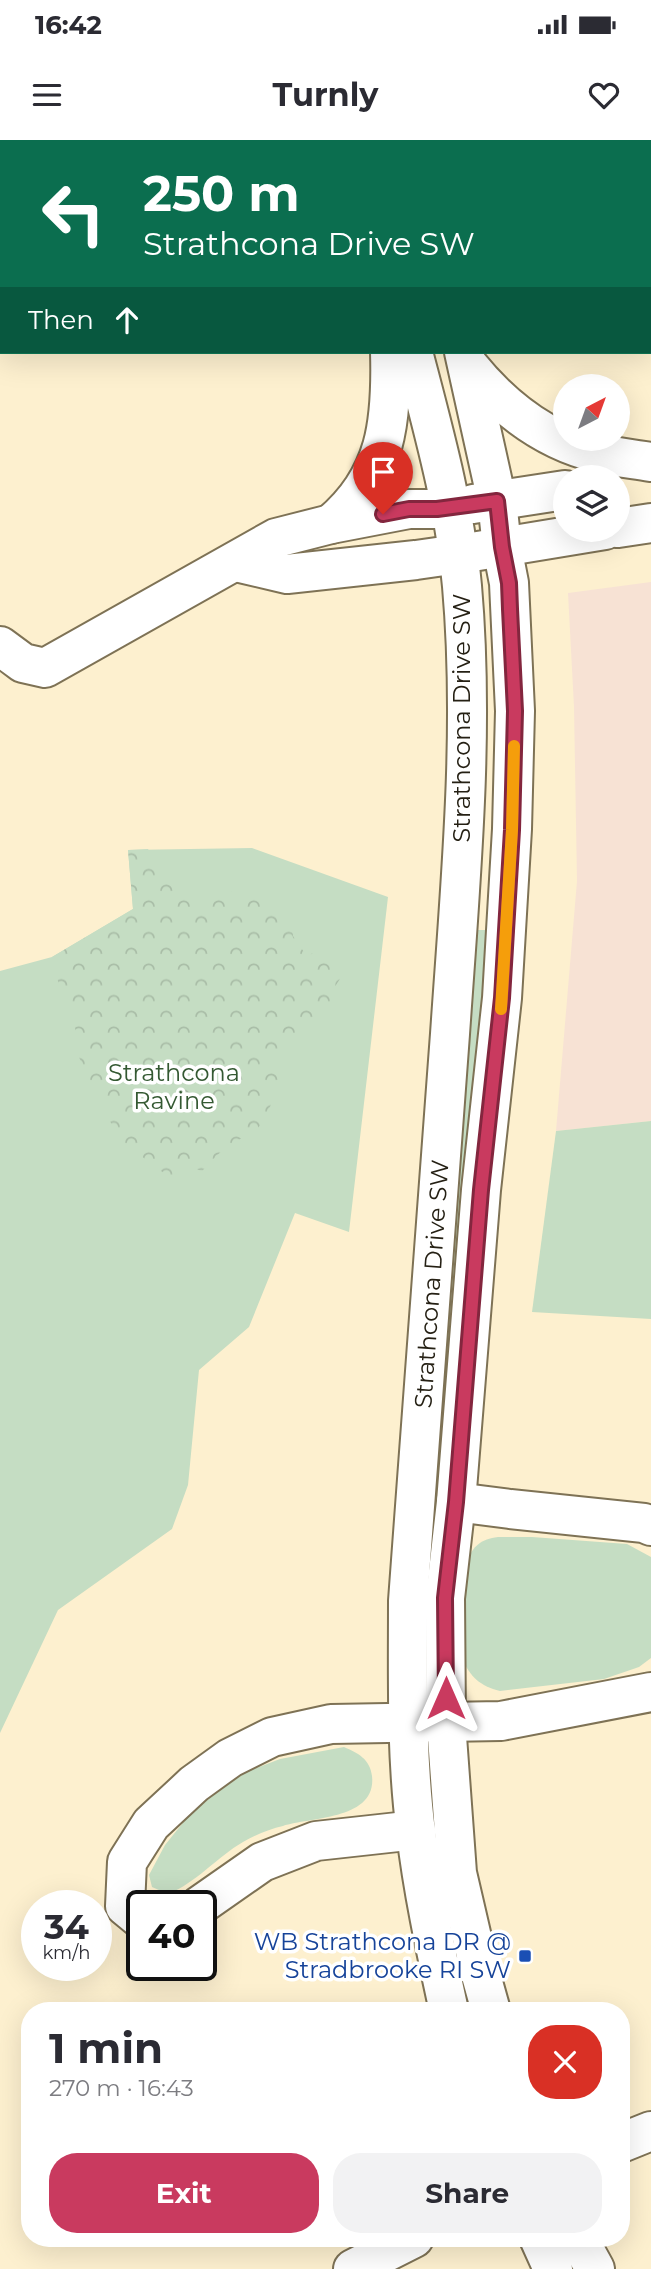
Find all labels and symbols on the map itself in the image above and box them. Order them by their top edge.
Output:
north arrow [553,374,630,452]
pin [353,442,413,514]
street label: Strathcona Drive SW [447,594,476,842]
park label: Strathcona Ravine [108,1058,240,1115]
street label: Strathcona Drive SW [408,1159,455,1409]
position arrow [409,1661,483,1735]
speed limit sign: 40 [126,1890,217,1981]
place label: WB Strathcona DR @ Stradbrooke RI SW [254,1927,511,1984]
marker: WB Strathcona DR @ Stradbrooke RI SW [517,1948,533,1964]

